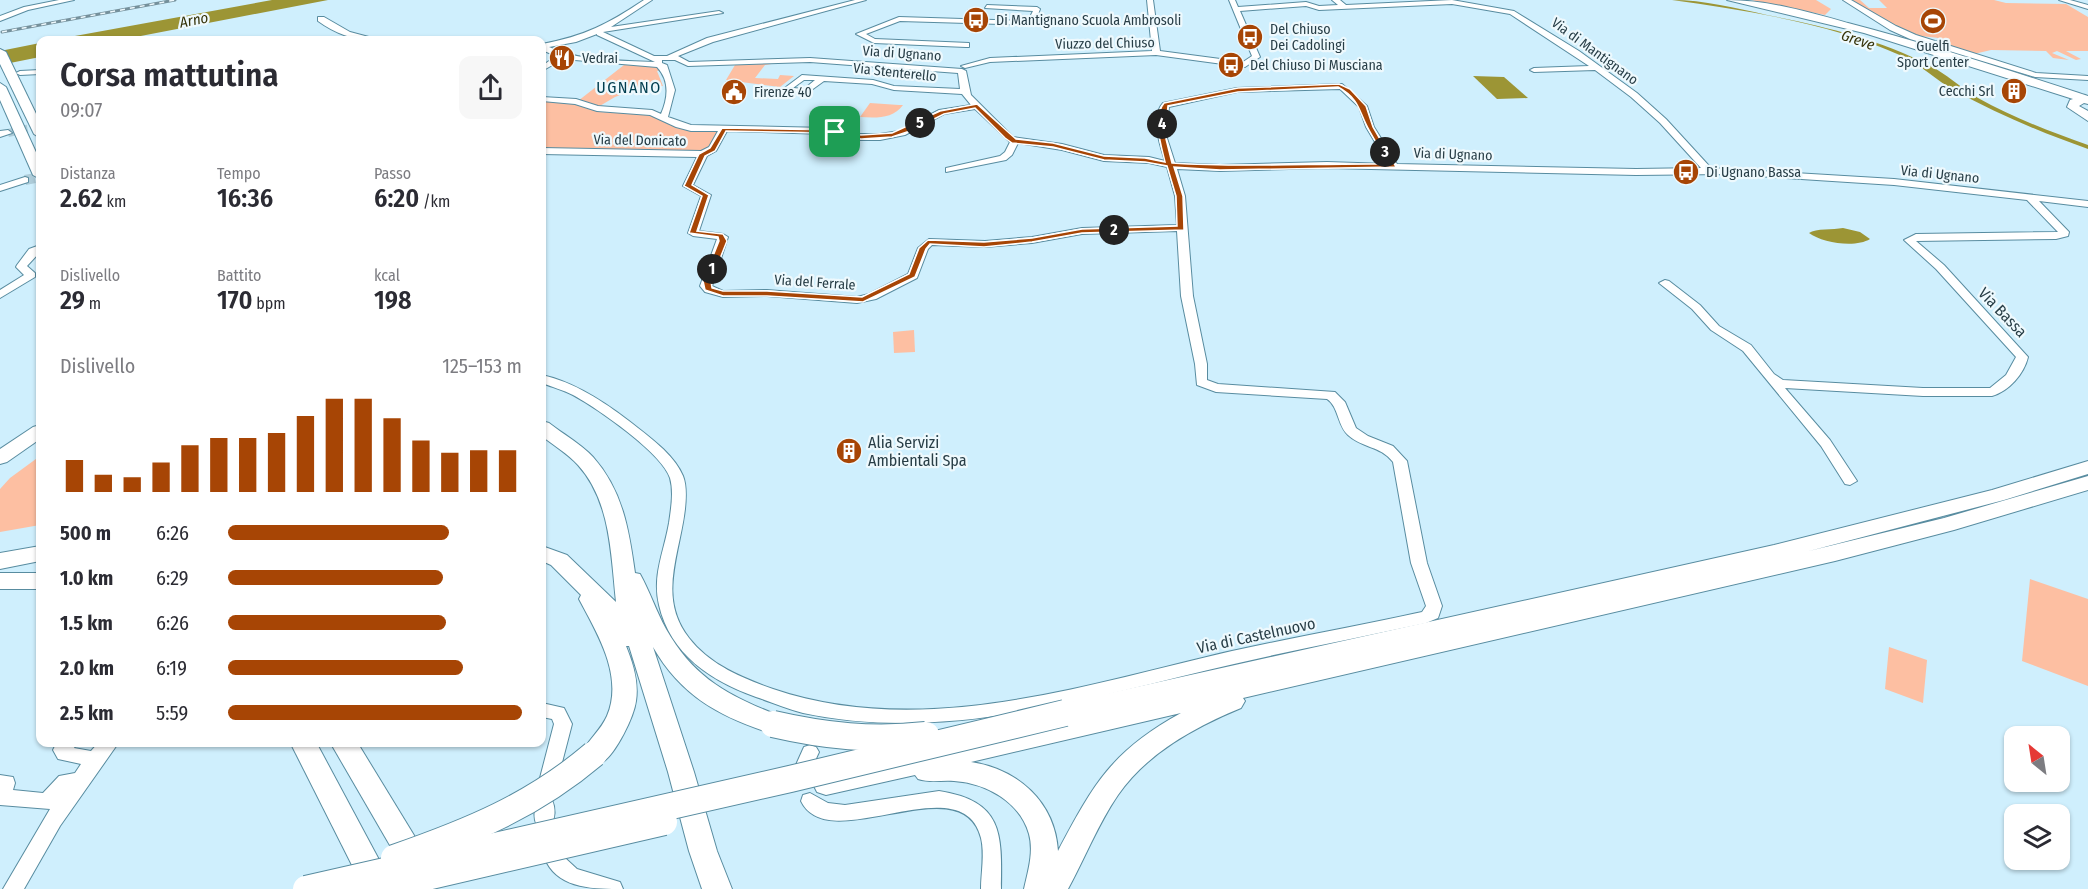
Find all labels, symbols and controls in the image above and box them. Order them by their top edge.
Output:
bus stop icon: Di Mantignano Scuola Ambrosoli [961,5,991,35]
sports icon: Guelfi Sport Center [1918,6,1948,36]
water label: Arno [177,8,210,32]
place label: Di Mantignano Scuola Ambrosoli [996,12,1181,29]
street label: Via di Mantignano [1548,14,1641,89]
place label: Del Chiuso Dei Cadolingi [1270,21,1345,54]
bus stop icon: Del Chiuso Dei Cadolingi [1235,22,1265,52]
water label: Greve [1839,26,1877,54]
street label: Viuzzo del Chiuso [1055,34,1155,53]
place label: Guelfi Sport Center [1897,38,1969,71]
street label: Via di Ugnano [862,42,942,65]
restaurant icon: Vedrai [547,43,577,73]
place label: Vedrai [582,50,618,67]
bus stop icon: Del Chiuso Di Musciana [1216,50,1246,80]
text: Corsa mattutina [60,55,279,95]
button: share [459,56,522,119]
place label: Del Chiuso Di Musciana [1250,57,1383,74]
street label: Via Stenterello [852,60,938,85]
building icon: Cecchi Srl [1999,76,2029,106]
public building icon: Firenze 40 [719,77,749,107]
district label: UGNANO [596,78,662,97]
place label: Cecchi Srl [1939,83,1994,100]
place label: Firenze 40 [754,84,812,101]
text: 09:07 [60,98,102,122]
pin [809,106,860,157]
pin: 5 [905,108,935,138]
pin: 4 [1147,109,1177,139]
text: 5 [916,113,924,132]
text: 4 [1158,114,1166,133]
icon: arrive [818,115,851,148]
street label: Via del Donicato [593,131,687,150]
pin: 3 [1370,137,1400,167]
text: 3 [1381,142,1389,161]
street label: Via di Ugnano [1413,145,1493,164]
bus stop icon: Di Ugnano Bassa [1671,157,1701,187]
street label: Via di Ugnano [1900,162,1980,187]
text: Distanza [60,164,116,183]
text: Tempo [217,164,261,183]
text: Passo [374,164,411,183]
place label: Di Ugnano Bassa [1706,164,1801,181]
text: 2.62 [60,183,103,214]
text: 16:36 [217,183,273,214]
text: 6:20 [374,183,419,214]
text: km [103,192,126,211]
text: /km [419,192,450,211]
pin: 2 [1099,215,1129,245]
text: 2 [1110,220,1118,239]
pin: 1 [697,254,727,284]
text: 1 [709,259,715,278]
text: Dislivello [60,266,120,285]
text: Battito [217,266,262,285]
text: kcal [374,266,400,285]
street label: Via del Ferrale [774,271,856,294]
street label: Via Bassa [1974,284,2031,341]
text: 29 [60,285,85,316]
text: 170 [217,285,253,316]
text: 198 [374,285,412,316]
text: m [85,294,101,313]
text: bpm [253,294,286,313]
text: Dislivello [60,354,135,378]
text: 125–153 m [442,354,522,378]
place label: Alia Servizi Ambientali Spa [868,433,967,470]
building icon: Alia Servizi Ambientali Spa [834,436,864,466]
text: 500 m [60,521,111,545]
text: 6:26 [156,521,189,545]
text: 1.0 km [60,566,113,590]
text: 6:29 [156,566,189,590]
text: 1.5 km [60,611,113,635]
text: 6:26 [156,611,189,635]
street label: Via di Castelnuovo [1195,614,1317,657]
text: 2.0 km [60,656,114,680]
text: 6:19 [156,656,187,680]
text: 2.5 km [60,701,113,725]
text: 5:59 [156,701,188,725]
north arrow [2004,726,2070,792]
map controls [2004,726,2070,870]
button: layers [2004,804,2070,870]

